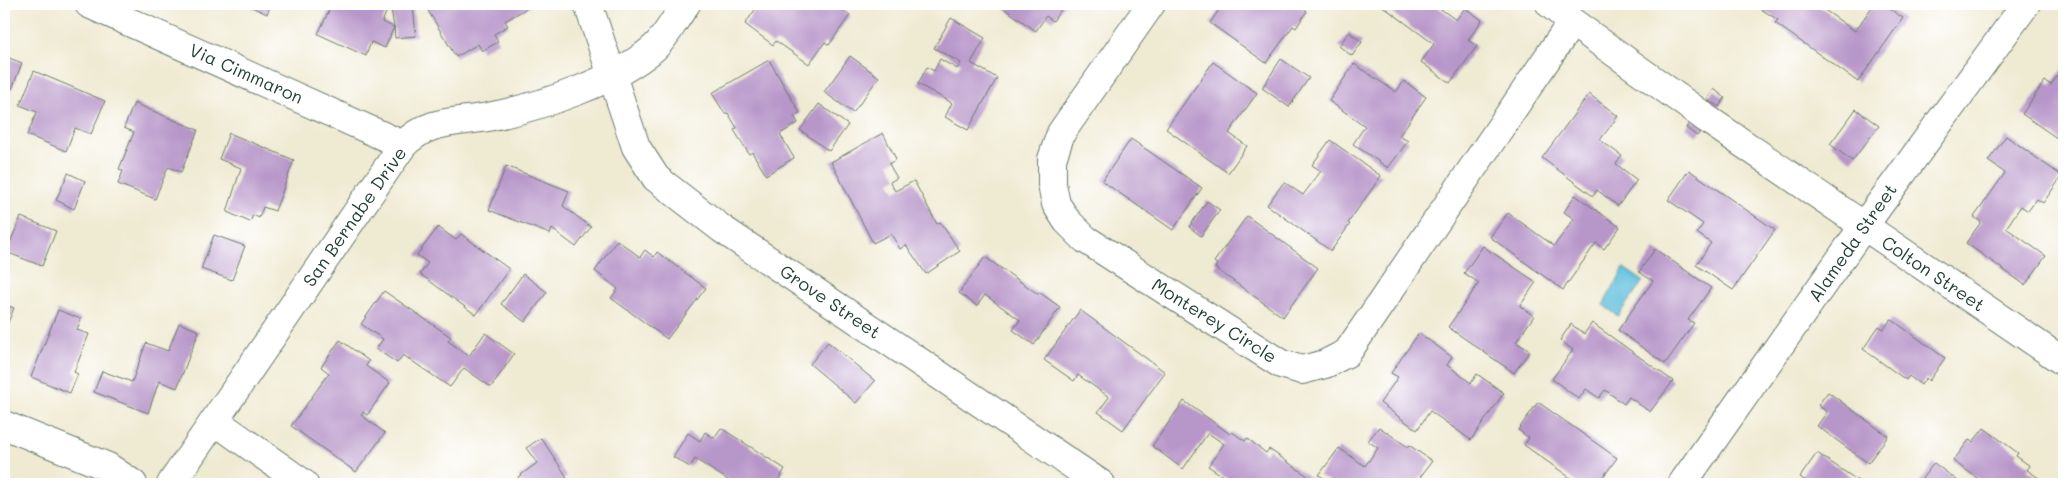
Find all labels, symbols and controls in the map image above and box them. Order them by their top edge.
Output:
street label: Via Cimmaron [186,37,307,109]
street label: San Bernabe Drive [297,142,411,291]
street label: Alameda Street [1802,178,1902,306]
street label: Colton Street [1877,230,1990,317]
street label: Grove Street [775,259,886,344]
street label: Monterey Circle [1148,272,1282,368]

